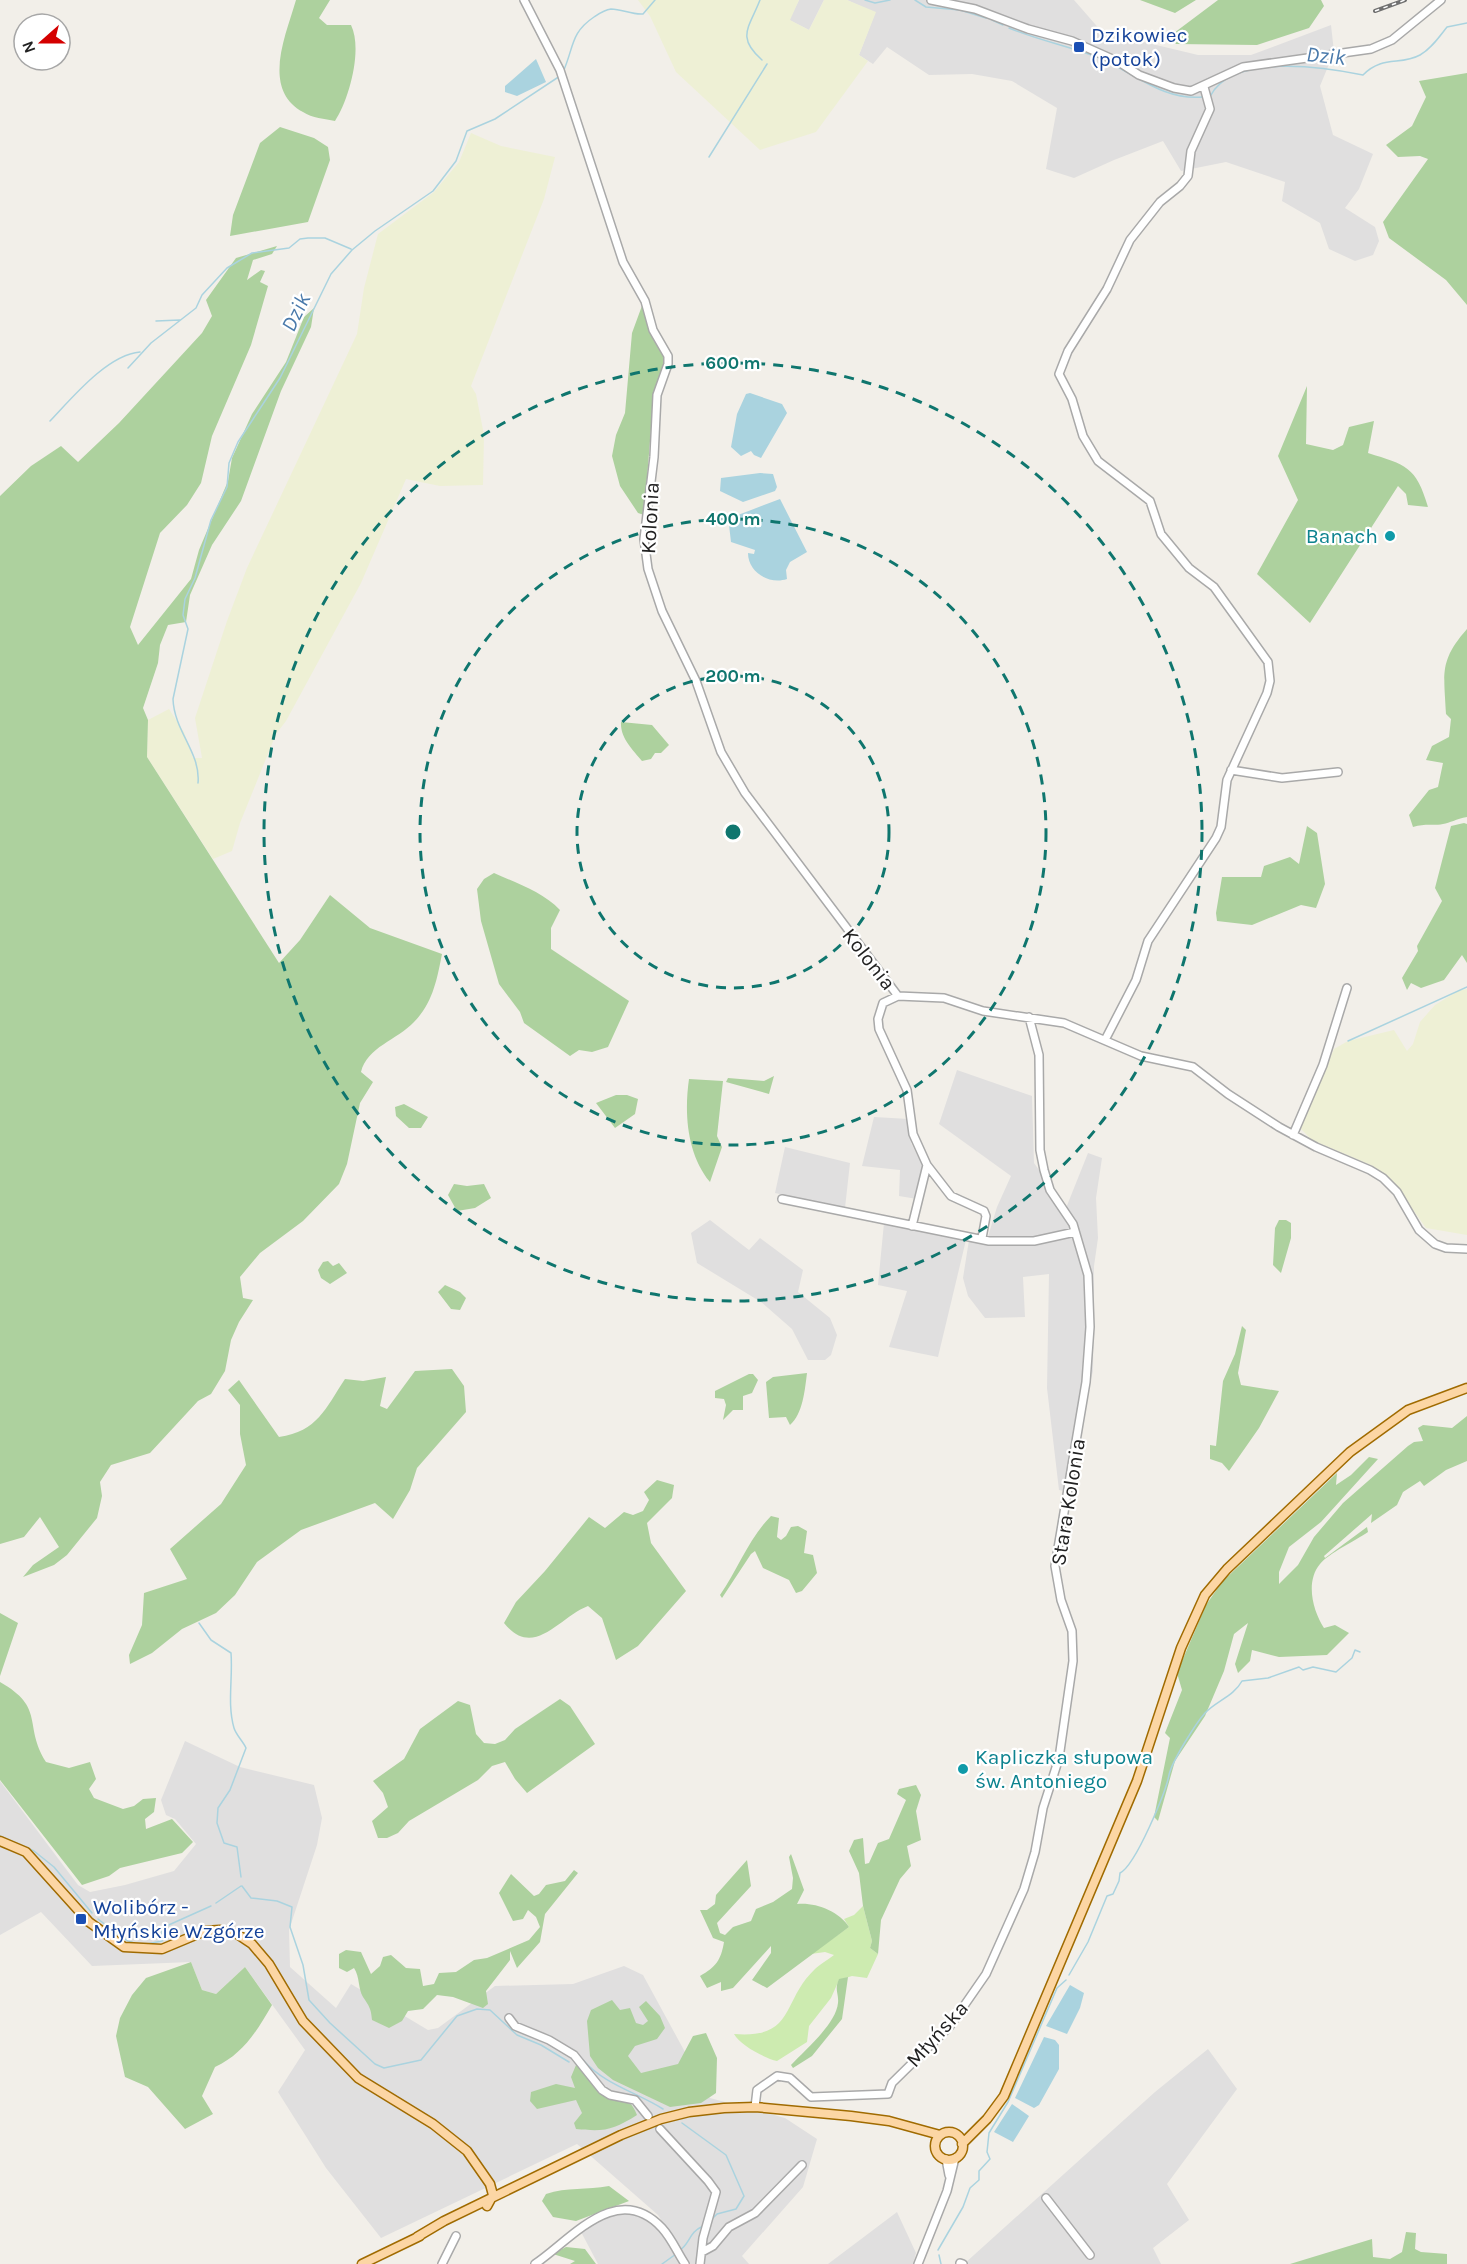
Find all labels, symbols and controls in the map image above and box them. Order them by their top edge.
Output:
north arrow [12,12,72,72]
place label: Dzikowiec (potok) [1091,23,1187,71]
text: N [18,38,39,56]
marker: Dzikowiec (potok) [1072,40,1086,54]
water label: Dzik [1305,41,1348,71]
water label: Dzik [276,288,317,336]
text: 600 m [705,352,761,374]
street label: Kolonia [636,481,664,555]
text: 400 m [705,508,761,530]
place label: Banach [1306,524,1378,548]
marker: Banach [1383,529,1397,543]
text: 200 m [705,665,761,687]
centre of rings [723,822,743,842]
street label: Kolonia [837,923,901,995]
street label: Stara Kolonia [1046,1437,1090,1567]
place label: Kapliczka słupowa św. Antoniego [975,1745,1153,1793]
marker: Kapliczka słupowa św. Antoniego [956,1762,970,1776]
place label: Wolibórz - Młyńskie Wzgórze [93,1895,264,1943]
marker: Wolibórz - Młyńskie Wzgórze [74,1912,88,1926]
street label: Młyńska [901,1996,973,2072]

